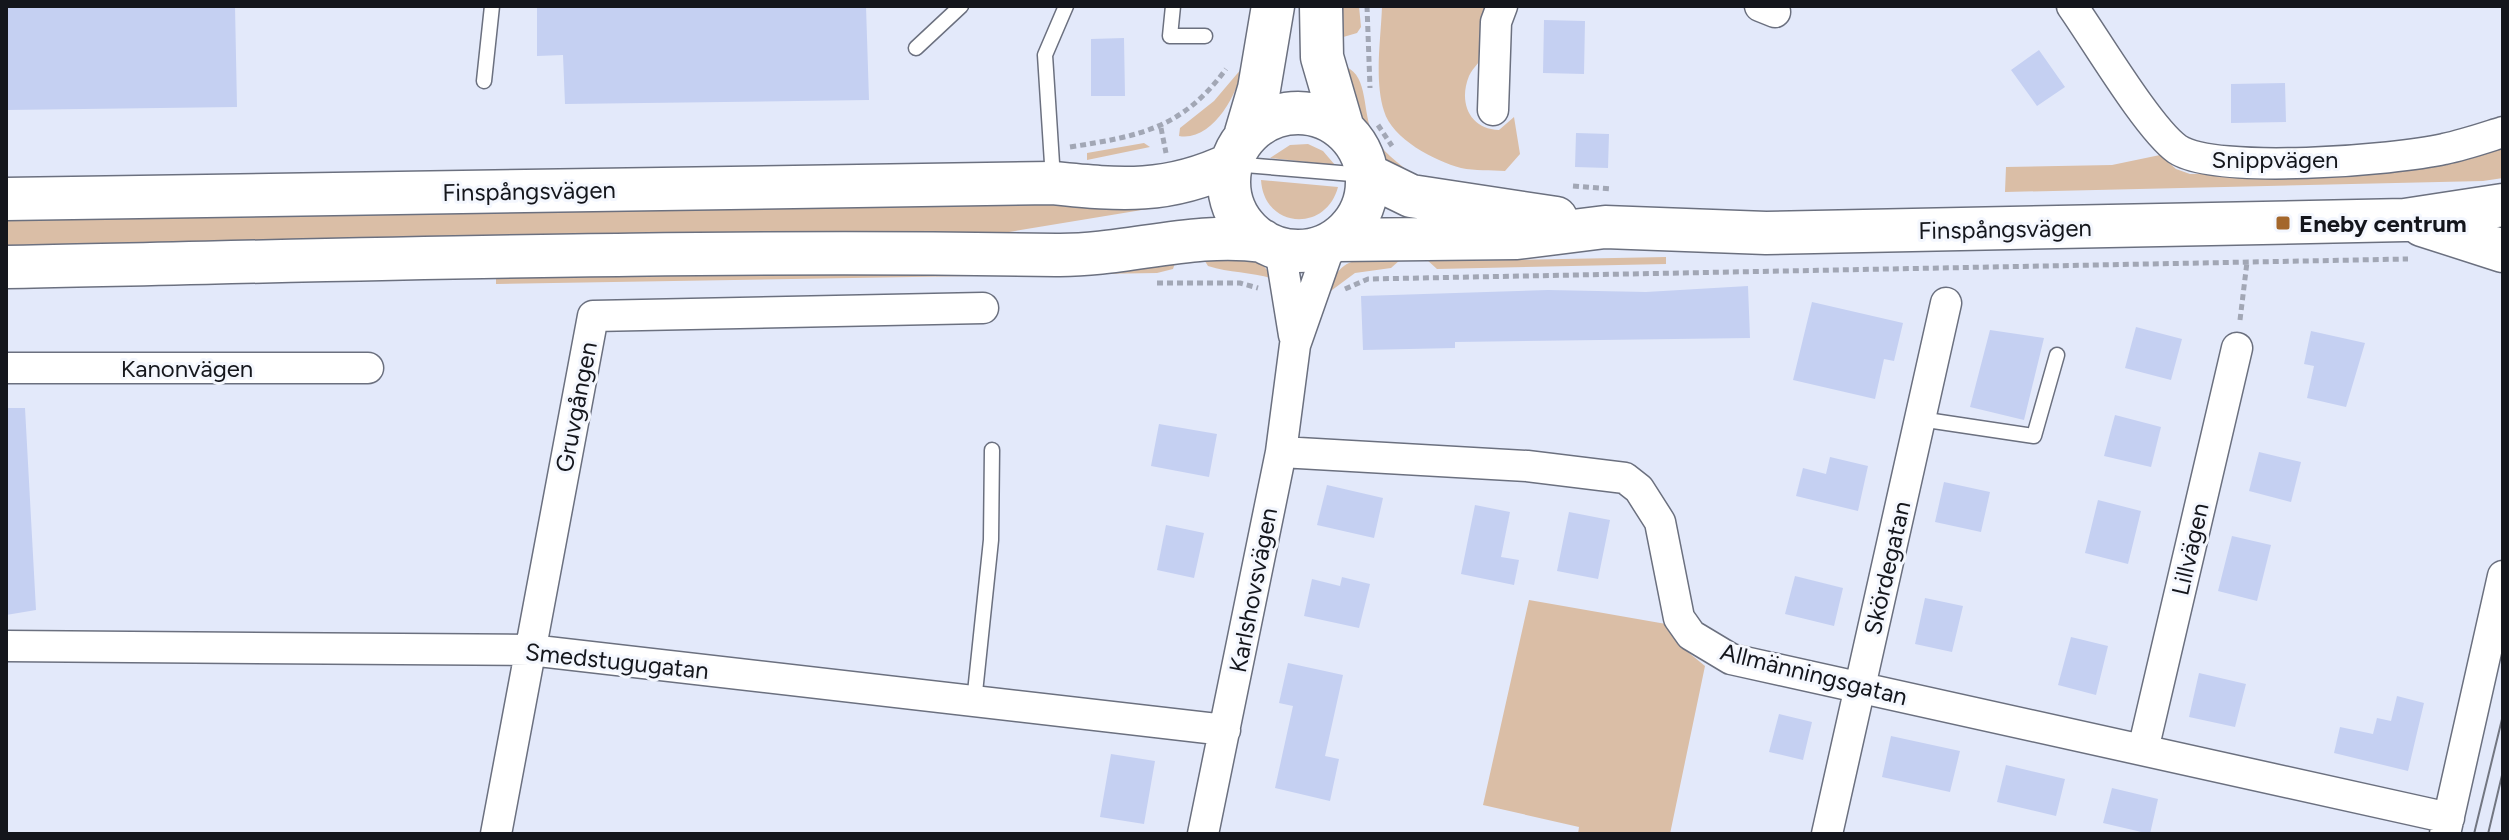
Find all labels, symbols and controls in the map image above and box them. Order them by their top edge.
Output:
street label: Snippvägen [2211,145,2339,174]
street label: Finspångsvägen [442,175,616,207]
place label: Eneby centrum [2299,209,2467,238]
street label: Finspångsvägen [1918,213,2092,245]
marker: Eneby centrum [2274,214,2292,232]
street label: Gruvgången [549,339,603,475]
street label: Kanonvägen [121,354,253,383]
street label: Skördegatan [1858,498,1916,638]
street label: Lillvägen [2165,500,2215,598]
street label: Karlshovsvägen [1223,505,1283,675]
street label: Smedstugugatan [524,637,710,685]
street label: Allmänningsgatan [1718,637,1910,711]

